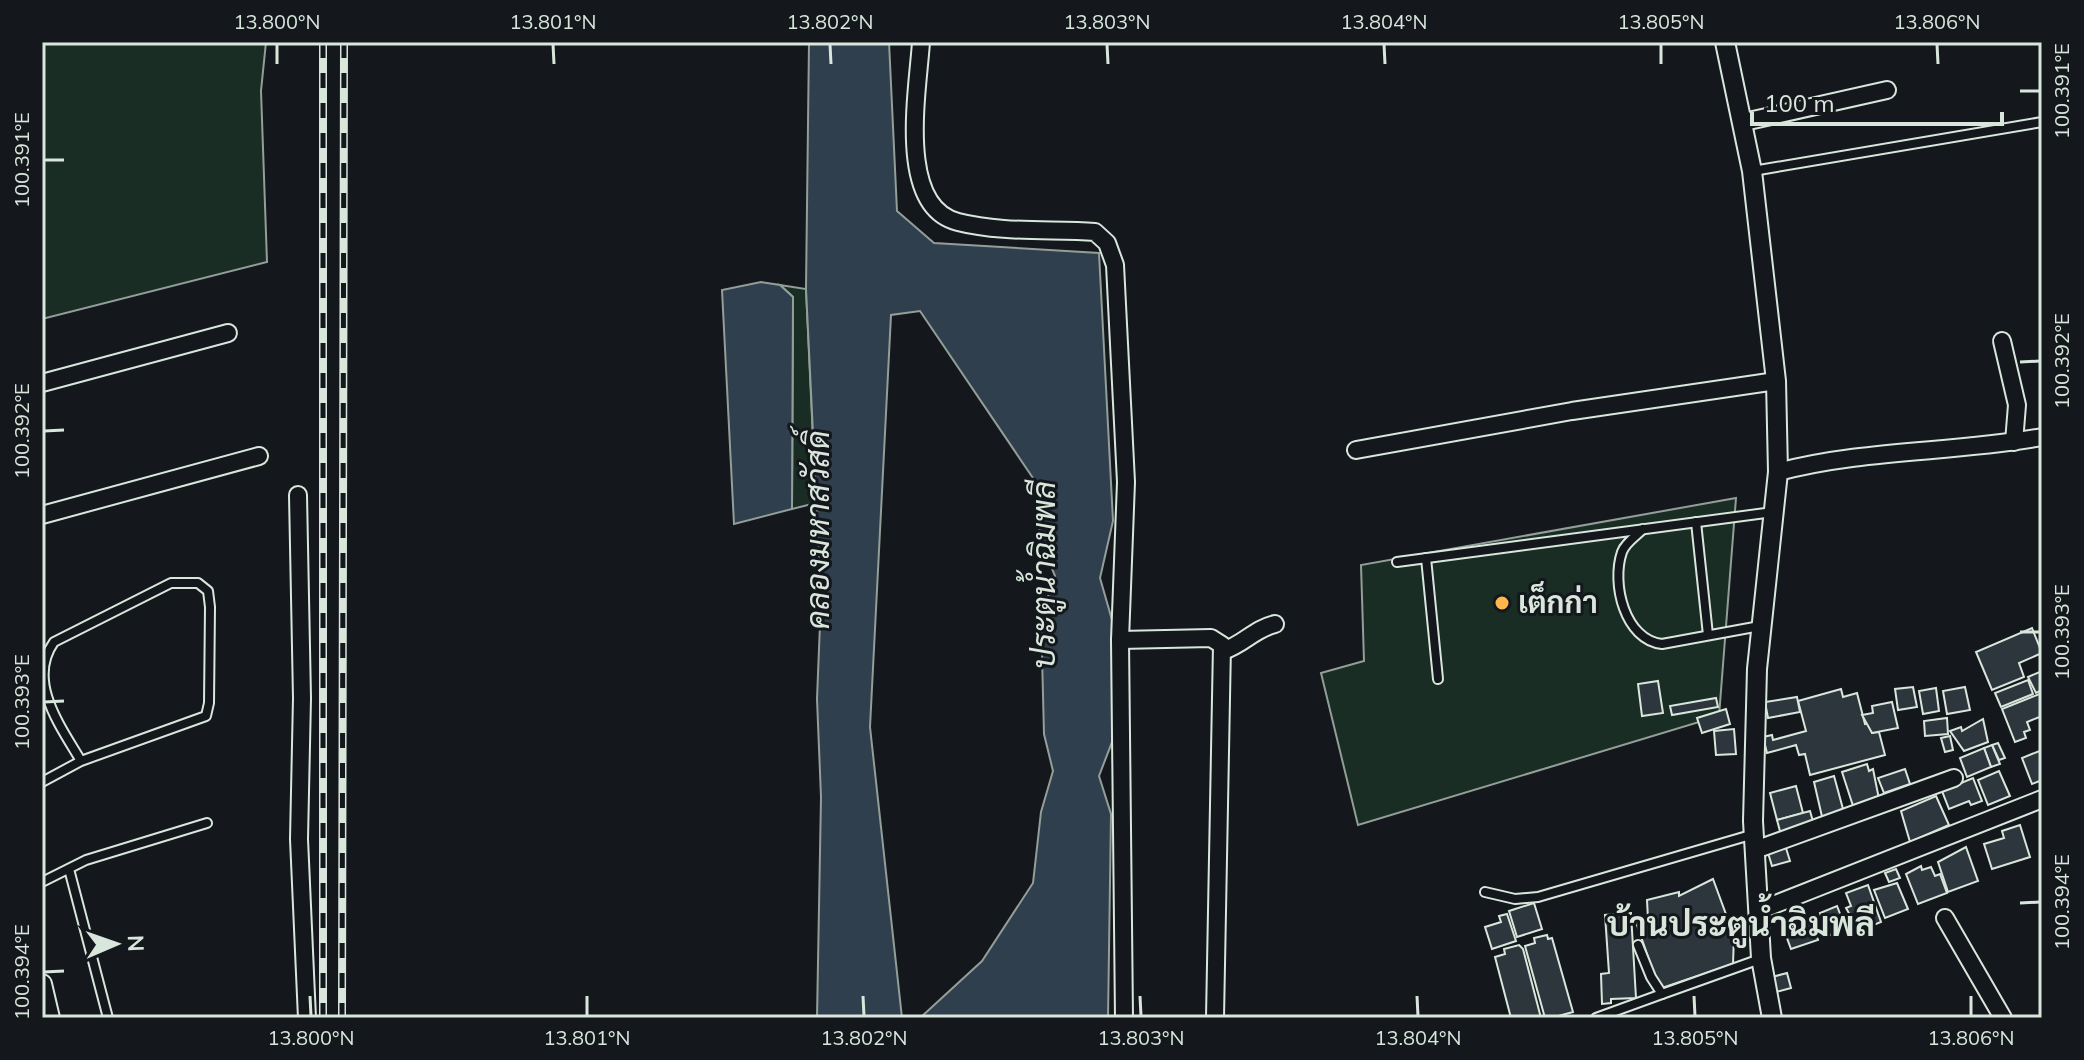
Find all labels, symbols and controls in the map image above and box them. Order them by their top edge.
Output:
text: 13.800°N [234,9,320,34]
text: 13.801°N [510,9,596,34]
text: 13.802°N [787,9,873,34]
text: 13.803°N [1064,9,1150,34]
text: 13.804°N [1341,9,1427,34]
text: 13.805°N [1618,9,1704,34]
text: 13.806°N [1894,9,1980,34]
text: 100.391°E [2049,43,2074,139]
scale bar [1752,76,2002,126]
text: 100 m [1764,88,1835,118]
text: 100.391°E [9,112,34,208]
text: 100.392°E [2049,313,2074,409]
text: 100.392°E [9,383,34,479]
water label: คลองมหาสวัสดิ์ [790,425,837,630]
water label: ประตูน้ำฉิมพลี [1015,479,1066,669]
place label: เต็กก่า [1518,581,1598,621]
text: 100.393°E [2049,584,2074,680]
marker: เต็กก่า [1493,594,1511,612]
text: 100.393°E [9,654,34,750]
text: 100.394°E [2049,854,2074,950]
district label: บ้านประตูน้ำฉิมพลี [1607,893,1875,948]
north arrow [76,904,156,984]
text: 100.394°E [9,924,34,1020]
text: N [122,935,150,952]
text: 13.800°N [268,1025,354,1050]
text: 13.801°N [544,1025,630,1050]
text: 13.802°N [821,1025,907,1050]
text: 13.803°N [1098,1025,1184,1050]
text: 13.804°N [1375,1025,1461,1050]
text: 13.805°N [1652,1025,1738,1050]
text: 13.806°N [1928,1025,2014,1050]

